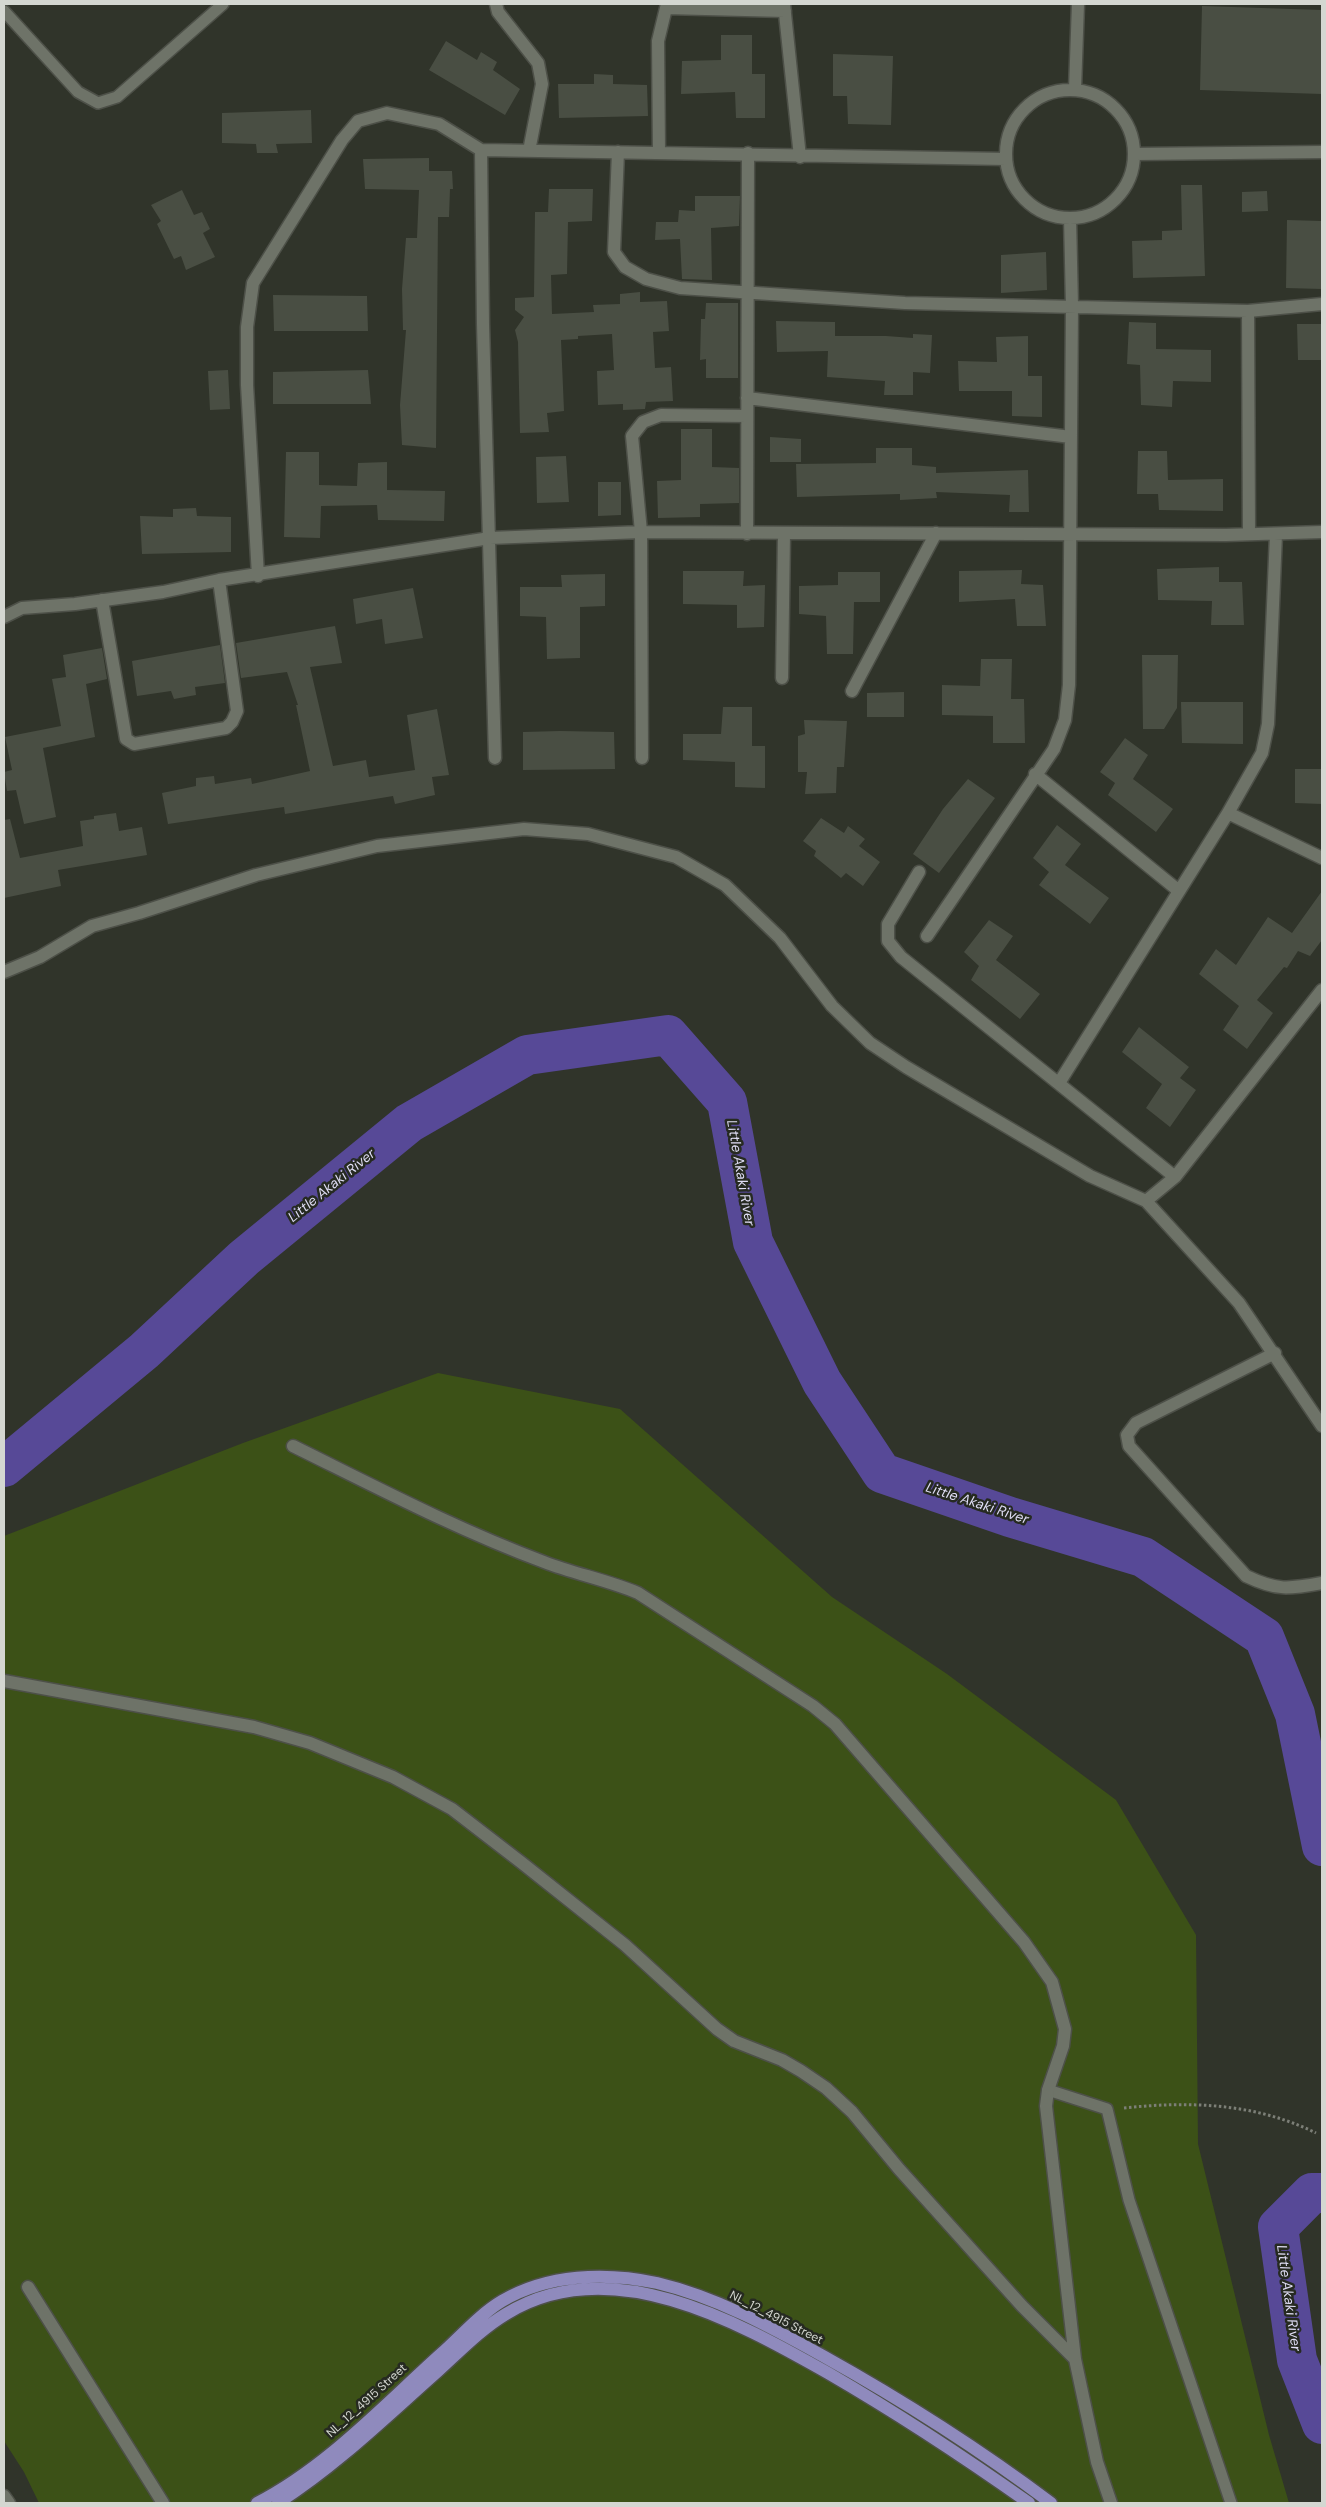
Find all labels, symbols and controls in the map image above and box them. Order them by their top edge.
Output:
water label: Little Akaki River [722,1119,758,1227]
water label: Little Akaki River [285,1146,379,1226]
water label: Little Akaki River [923,1479,1031,1529]
water label: Little Akaki River [1272,2244,1304,2352]
street label: NL_12_4915 Street [727,2288,825,2348]
street label: NL_12_4915 Street [324,2361,410,2441]

